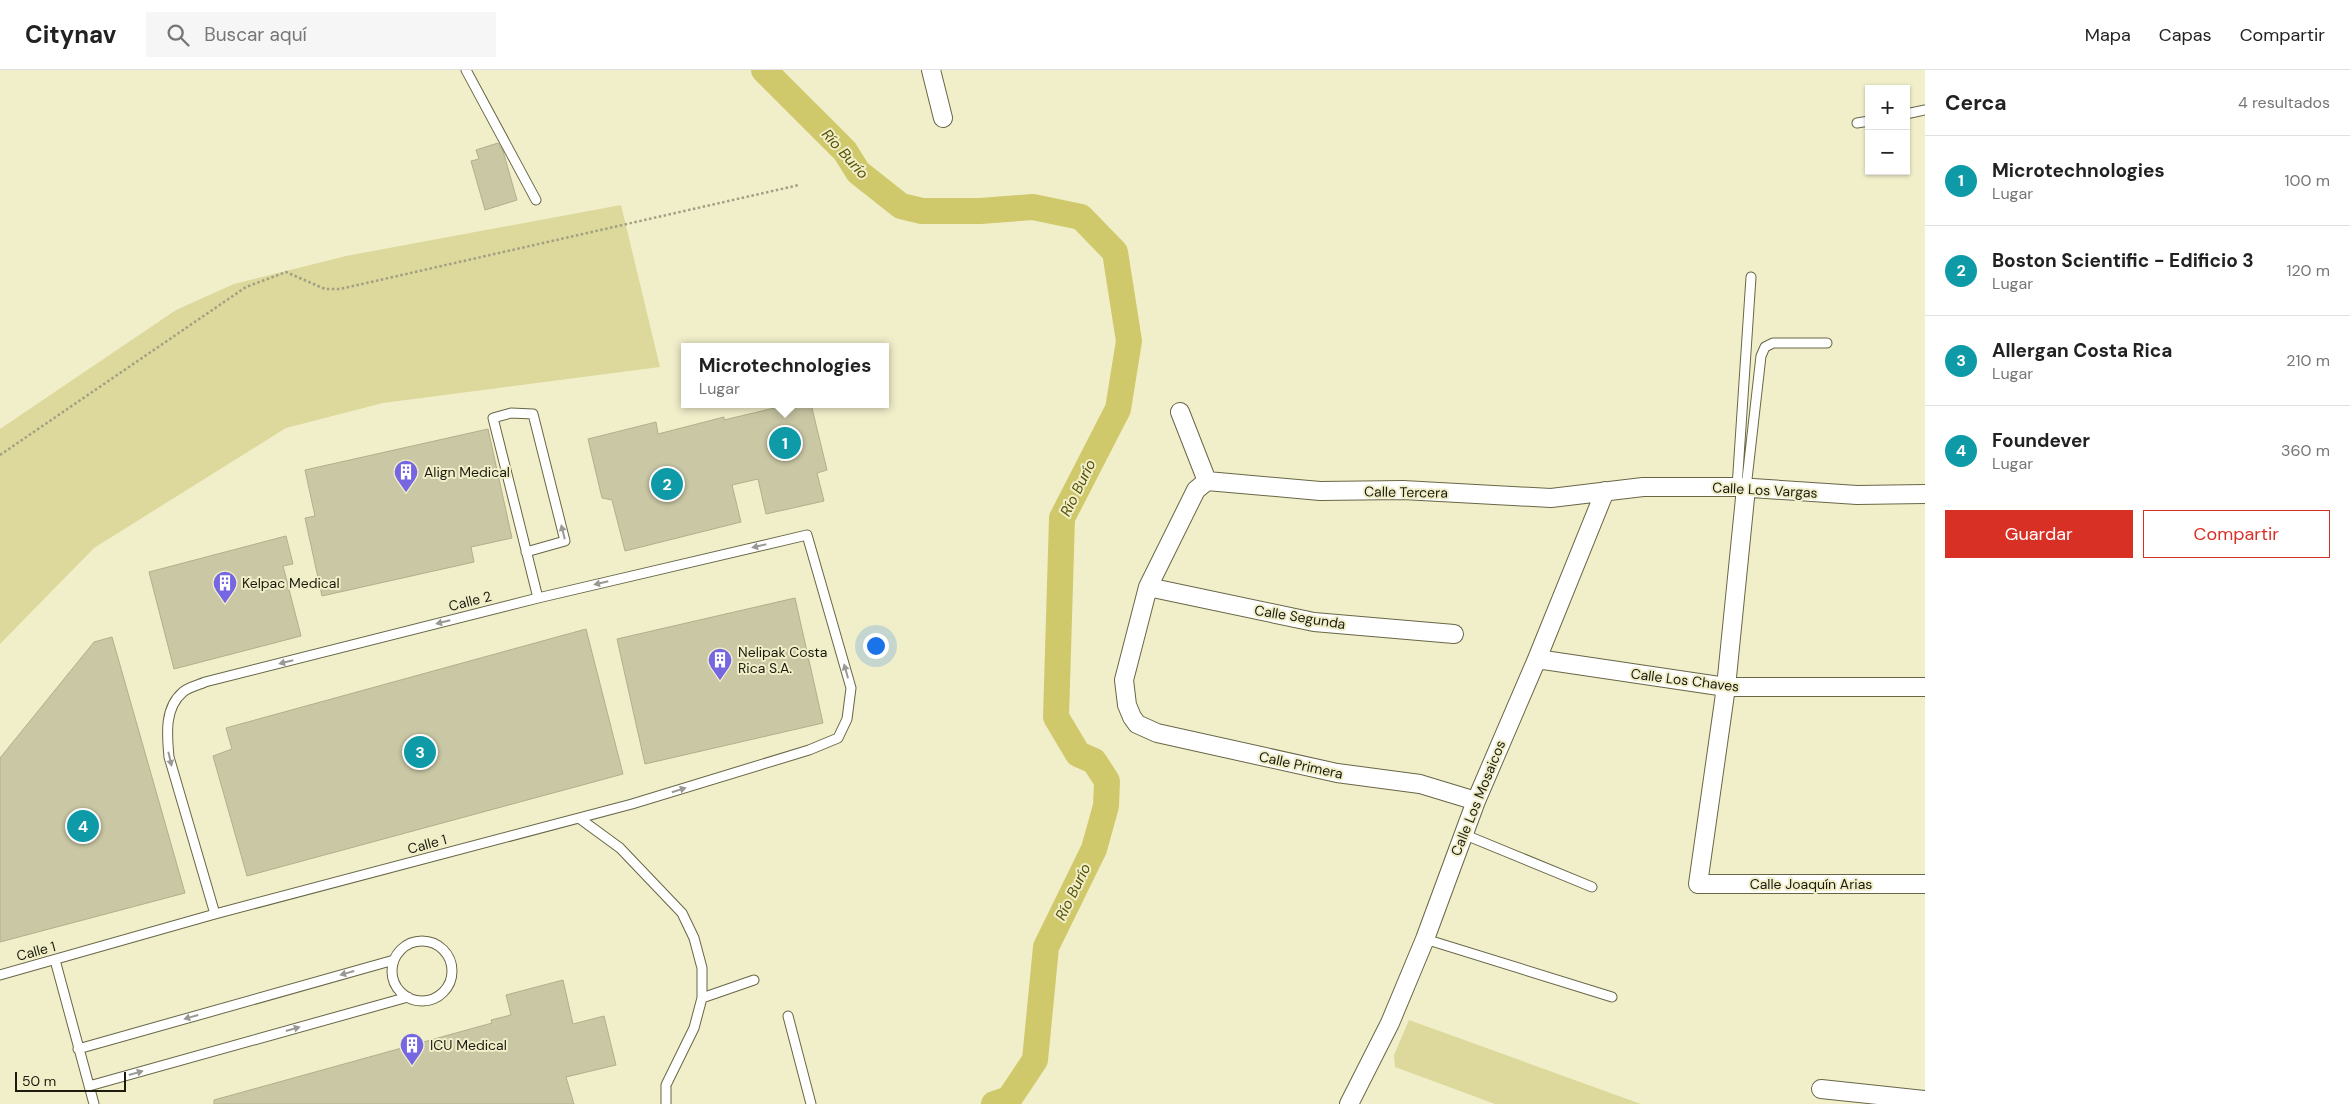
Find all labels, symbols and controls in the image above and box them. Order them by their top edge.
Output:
search box [146,12,496,57]
text: Citynav [25,19,116,50]
icon: search [164,21,192,49]
text: Buscar aquí [204,22,307,47]
text: Mapa [2085,23,2131,47]
text: Capas [2159,23,2212,47]
text: Compartir [2240,23,2325,47]
map controls [1865,85,1910,175]
button: + [1865,85,1910,130]
text: Cerca [1945,89,2007,117]
text: 4 resultados [2238,92,2330,113]
water label: Río Burío [817,125,873,183]
button: − [1865,130,1910,175]
text: Microtechnologies [1992,158,2165,183]
text: 1 [1958,170,1964,191]
text: 100 m [2285,170,2330,191]
text: Lugar [1992,183,2033,204]
text: Boston Scientific - Edificio 3 [1992,248,2254,273]
text: 2 [1956,260,1966,281]
text: 120 m [2286,260,2330,281]
text: Lugar [1992,273,2033,294]
text: Allergan Costa Rica [1992,338,2172,363]
popup [681,343,889,408]
text: 3 [1956,350,1966,371]
text: 210 m [2286,350,2330,371]
text: Microtechnologies [699,353,871,378]
text: Lugar [1992,363,2033,384]
text: Lugar [699,378,740,399]
pin: 1 [769,424,801,462]
text: Foundever [1992,428,2090,453]
text: 4 [1956,440,1966,461]
text: 360 m [2281,440,2330,461]
text: Lugar [1992,453,2033,474]
water label: Río Burío [1056,456,1100,520]
building icon: Align Medical [393,459,419,493]
place label: Align Medical [424,463,510,481]
pin: 2 [651,465,683,503]
street label: Calle Los Vargas [1712,478,1818,502]
street label: Calle Tercera [1364,482,1448,502]
button: Guardar [1945,510,2133,558]
button: Compartir [2143,510,2330,558]
one-way arrow [558,525,566,540]
one-way arrow [752,542,767,550]
building icon: Kelpac Medical [212,570,238,604]
place label: Kelpac Medical [242,574,340,592]
one-way arrow [594,579,609,587]
street label: Calle 2 [447,587,493,615]
street label: Calle Segunda [1253,601,1347,633]
one-way arrow [436,618,451,626]
your location [863,633,889,659]
place label: Nelipak Costa Rica S.A. [738,643,827,677]
building icon: Nelipak Costa Rica S.A. [707,647,733,681]
one-way arrow [278,658,293,666]
one-way arrow [842,664,850,679]
street label: Calle Los Chaves [1630,664,1740,696]
pin: 3 [404,733,436,771]
street label: Calle Los Mosaicos [1447,738,1509,858]
street label: Calle Primera [1257,747,1345,783]
one-way arrow [166,751,174,766]
one-way arrow [672,785,687,793]
pin: 4 [67,807,99,845]
street label: Calle 1 [405,830,449,858]
water label: Río Burío [1051,860,1095,924]
street label: Calle Joaquín Arias [1750,875,1872,893]
street label: Calle 1 [14,937,58,965]
one-way arrow [339,969,354,977]
one-way arrow [183,1014,198,1022]
one-way arrow [285,1025,300,1033]
building icon: ICU Medical [399,1032,425,1066]
place label: ICU Medical [430,1036,507,1054]
scale bar [15,1069,126,1092]
one-way arrow [128,1069,144,1077]
text: 50 m [22,1072,56,1090]

